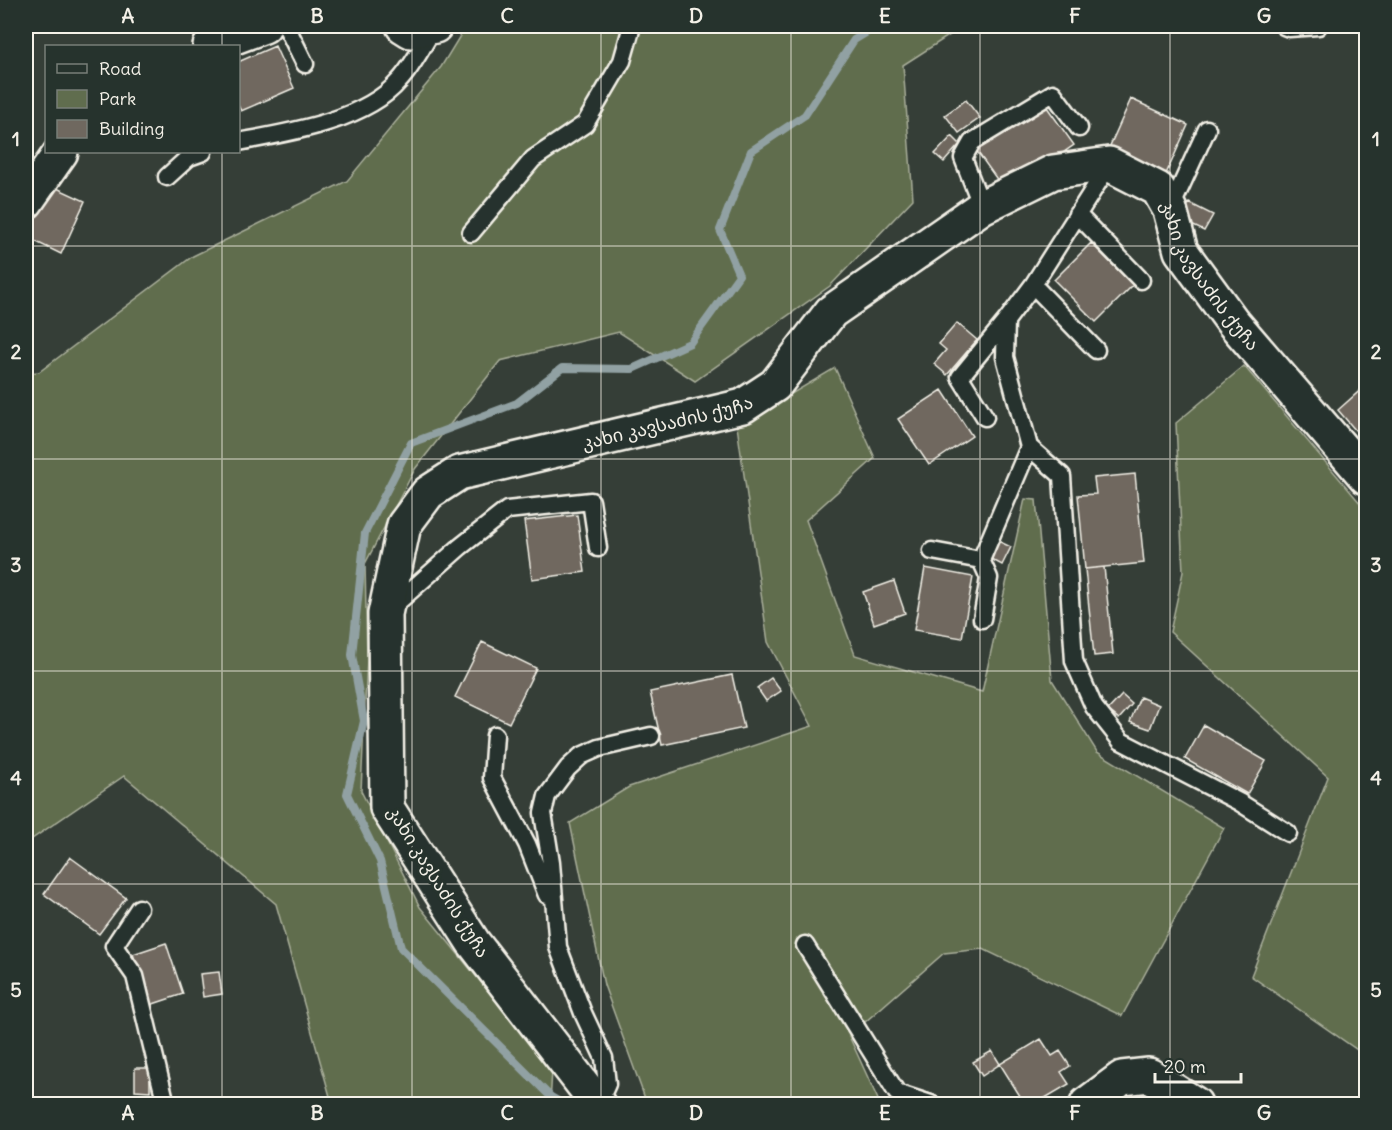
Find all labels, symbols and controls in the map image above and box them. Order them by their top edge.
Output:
text: A [122,3,135,28]
text: B [310,3,324,28]
text: C [500,3,514,28]
text: D [689,3,703,28]
text: E [879,3,891,28]
text: F [1069,3,1081,28]
text: G [1257,3,1271,28]
legend [45,45,240,153]
text: Road [99,57,142,80]
text: Park [99,87,136,110]
text: Building [99,117,164,140]
text: 1 [12,126,20,151]
text: 1 [1372,126,1380,151]
street label: კახი კავსაძის ქუჩა [1155,195,1264,355]
text: 2 [11,339,22,364]
text: 2 [1371,339,1382,364]
street label: კახი კავსაძის ქუჩა [580,391,757,455]
text: 3 [10,552,22,577]
text: 3 [1370,552,1382,577]
text: 4 [10,765,22,790]
text: 4 [1370,765,1382,790]
street label: კახი კავსაძის ქუჩა [382,802,494,962]
text: 5 [10,977,22,1002]
text: 5 [1370,977,1382,1002]
scale bar [1155,1046,1240,1084]
text: 20 m [1164,1055,1206,1078]
text: A [122,1100,135,1125]
text: B [310,1100,324,1125]
text: C [500,1100,514,1125]
text: D [689,1100,703,1125]
text: E [879,1100,891,1125]
text: F [1069,1100,1081,1125]
text: G [1257,1100,1271,1125]

